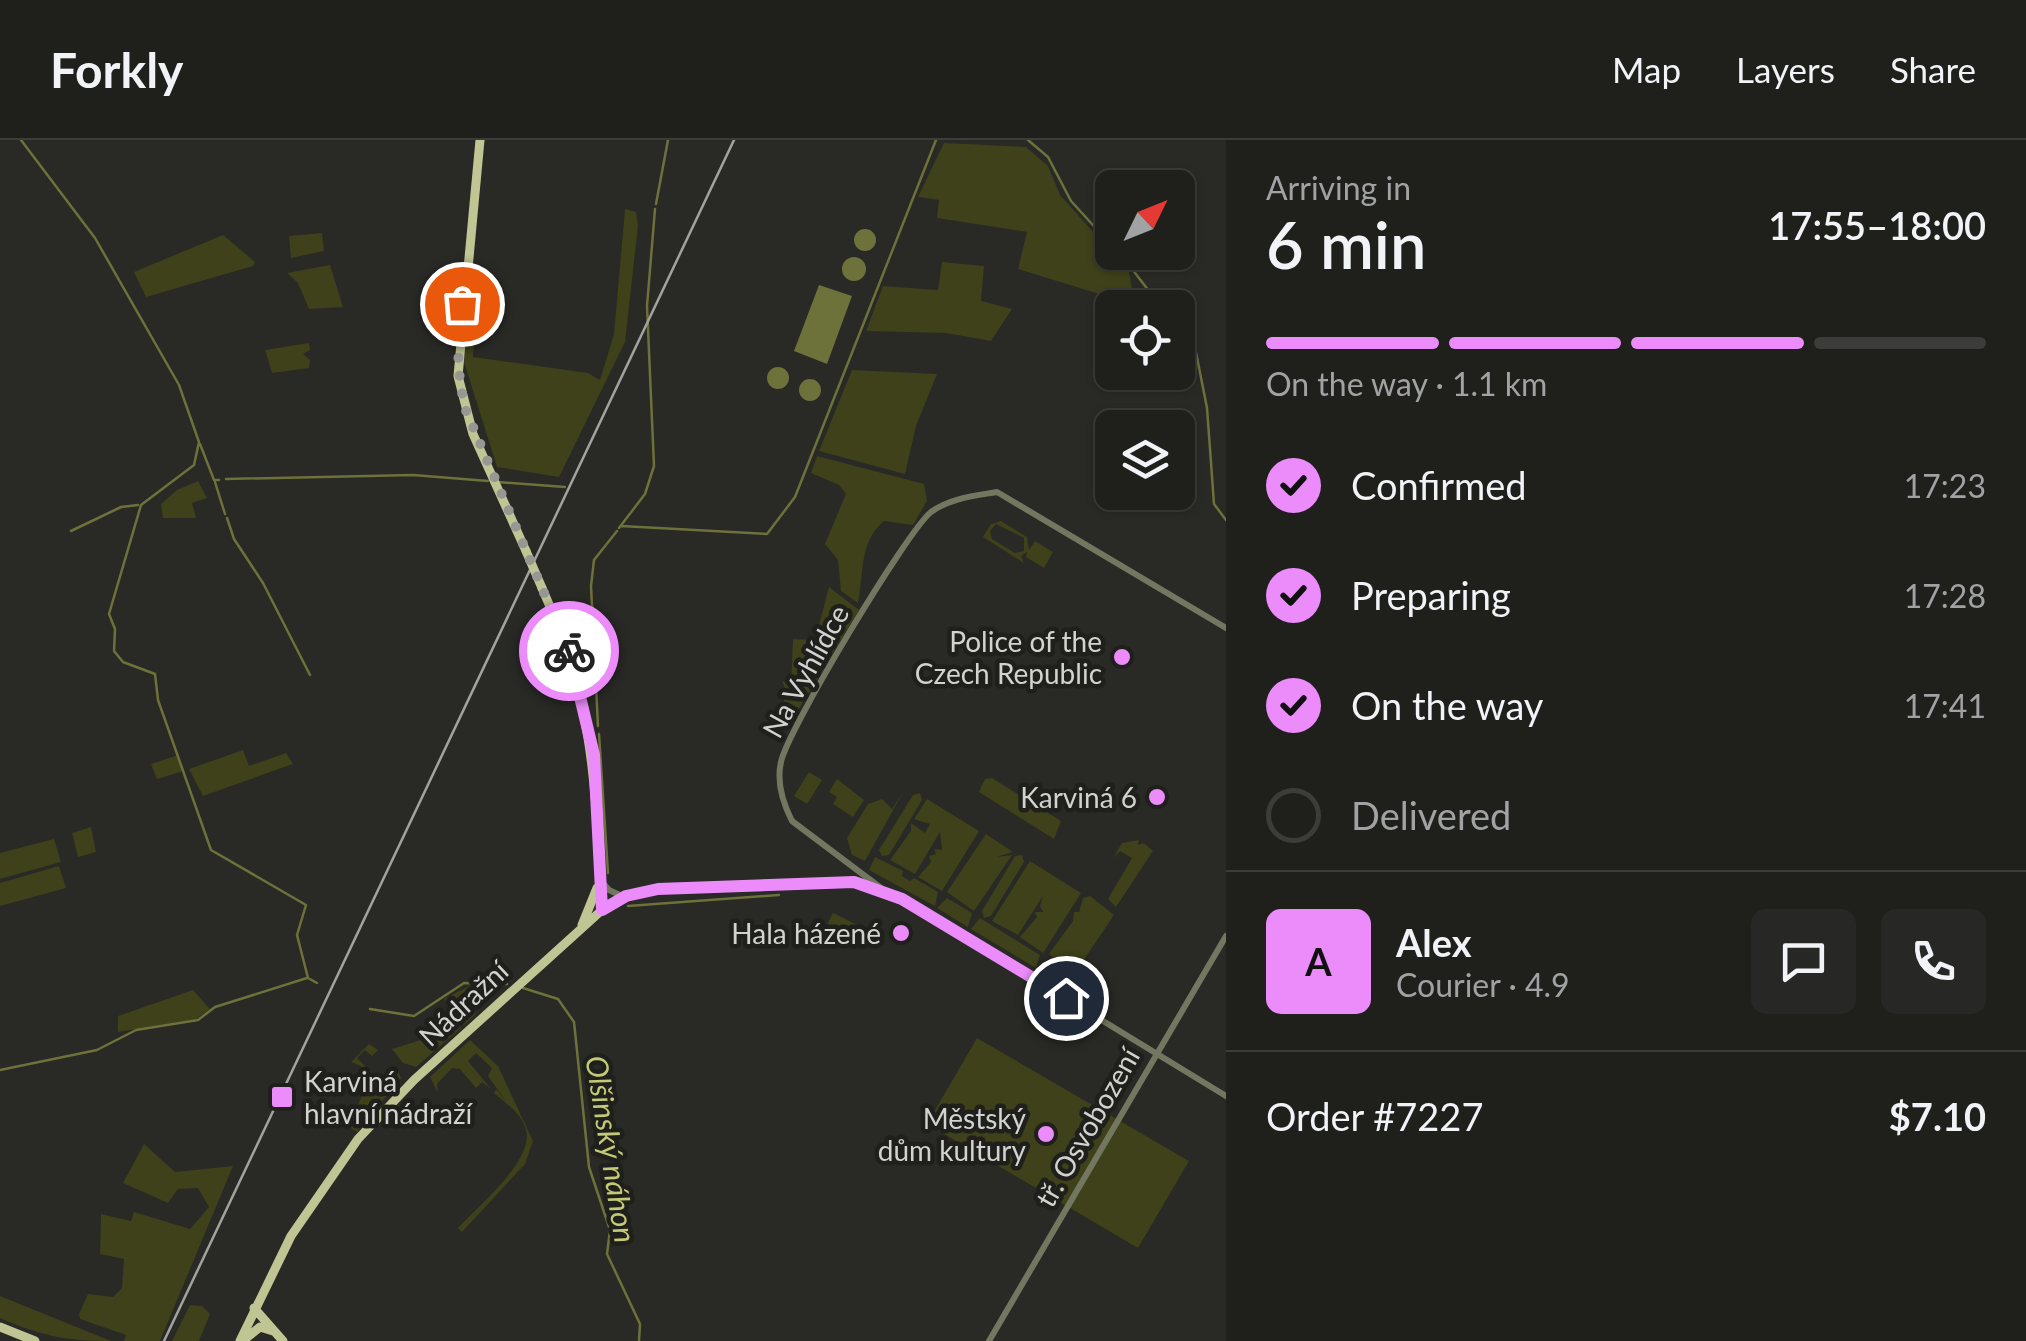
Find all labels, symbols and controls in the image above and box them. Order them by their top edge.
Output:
text: Forkly [50,41,183,98]
text: Map [1612,48,1681,90]
text: Layers [1736,48,1835,90]
text: Share [1890,48,1976,90]
text: Arriving in [1266,168,1411,207]
north arrow [1095,170,1195,270]
map controls [1095,170,1195,510]
text: 17:55–18:00 [1768,202,1986,248]
text: 6 min [1266,205,1426,283]
pin [420,262,505,347]
icon: bag [435,277,490,332]
button: locate [1095,290,1195,390]
text: On the way · 1.1 km [1266,364,1547,403]
button: layers [1095,410,1195,510]
icon: check [1266,458,1321,513]
text: Confirmed [1351,462,1527,508]
text: 17:23 [1904,466,1986,505]
icon: check [1266,568,1321,623]
text: Preparing [1351,572,1511,618]
text: 17:28 [1904,576,1986,615]
street label: Na Vyhlídce [755,599,855,743]
courier [519,601,619,701]
icon: bike [542,624,597,679]
place label: Police of the Czech Republic [915,624,1102,690]
marker: Police of the Czech Republic [1111,646,1133,668]
icon: check [1266,678,1321,733]
text: On the way [1351,682,1543,728]
text: 17:41 [1904,686,1986,725]
place label: Karviná 6 [1020,780,1137,814]
marker: Karviná 6 [1146,786,1168,808]
text: Delivered [1351,792,1511,838]
button: chat [1751,909,1856,1014]
button: phone [1881,909,1986,1014]
place label: Hala házené [731,916,881,950]
text: Alex [1396,919,1472,965]
marker: Hala házené [890,922,912,944]
text: A [1305,938,1332,984]
street label: Nádražní [411,952,516,1053]
pin [1024,956,1109,1041]
text: Courier · 4.9 [1396,965,1570,1004]
icon: home [1039,971,1094,1026]
street label: tř. Osvobození [1028,1040,1147,1212]
water label: Olšinský náhon [579,1053,645,1245]
place label: Karviná hlavní nádraží [304,1064,474,1130]
marker: Karviná hlavní nádraží [269,1084,295,1110]
text: Order #7227 [1266,1093,1483,1139]
text: $7.10 [1889,1093,1986,1139]
place label: Městský dům kultury [878,1101,1027,1167]
marker: Městský dům kultury [1035,1123,1057,1145]

